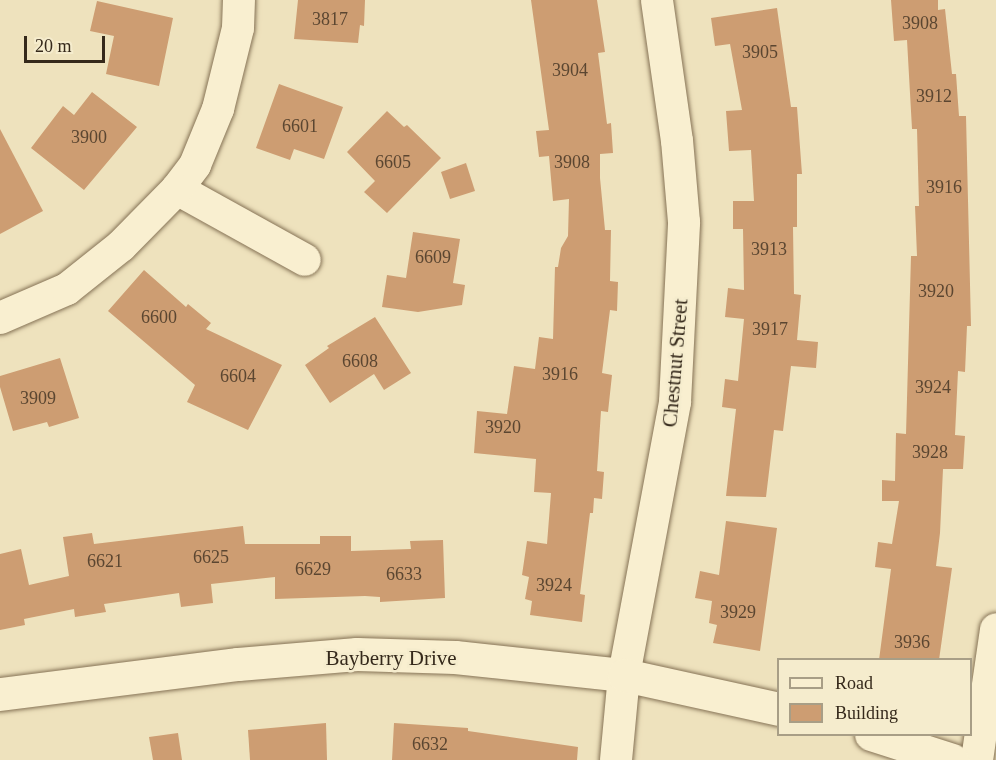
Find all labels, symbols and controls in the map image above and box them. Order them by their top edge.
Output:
house number: 3817 [312,8,348,30]
house number: 3908 [902,12,938,34]
scale bar [27,24,108,62]
text: 20 m [35,36,72,56]
house number: 3905 [742,41,778,63]
house number: 3904 [552,59,588,81]
house number: 3912 [916,85,952,107]
house number: 6601 [282,115,318,137]
house number: 3900 [71,126,107,148]
house number: 6605 [375,151,411,173]
house number: 3908 [554,151,590,173]
house number: 3916 [926,176,962,198]
house number: 3913 [751,238,787,260]
house number: 6609 [415,246,451,268]
house number: 3920 [918,280,954,302]
street label: Chestnut Street [657,298,693,428]
house number: 6600 [141,306,177,328]
house number: 3917 [752,318,788,340]
house number: 6608 [342,350,378,372]
house number: 3916 [542,363,578,385]
house number: 6604 [220,365,256,387]
house number: 3924 [915,376,951,398]
house number: 3909 [20,387,56,409]
house number: 3920 [485,416,521,438]
house number: 3928 [912,441,948,463]
house number: 6625 [193,546,229,568]
house number: 6621 [87,550,123,572]
house number: 6629 [295,558,331,580]
house number: 6633 [386,563,422,585]
house number: 3924 [536,574,572,596]
house number: 3929 [720,601,756,623]
house number: 3936 [894,631,930,653]
street label: Bayberry Drive [325,645,457,671]
legend [777,658,972,736]
text: Road [835,673,873,693]
text: Building [835,703,898,723]
house number: 6632 [412,733,448,755]

